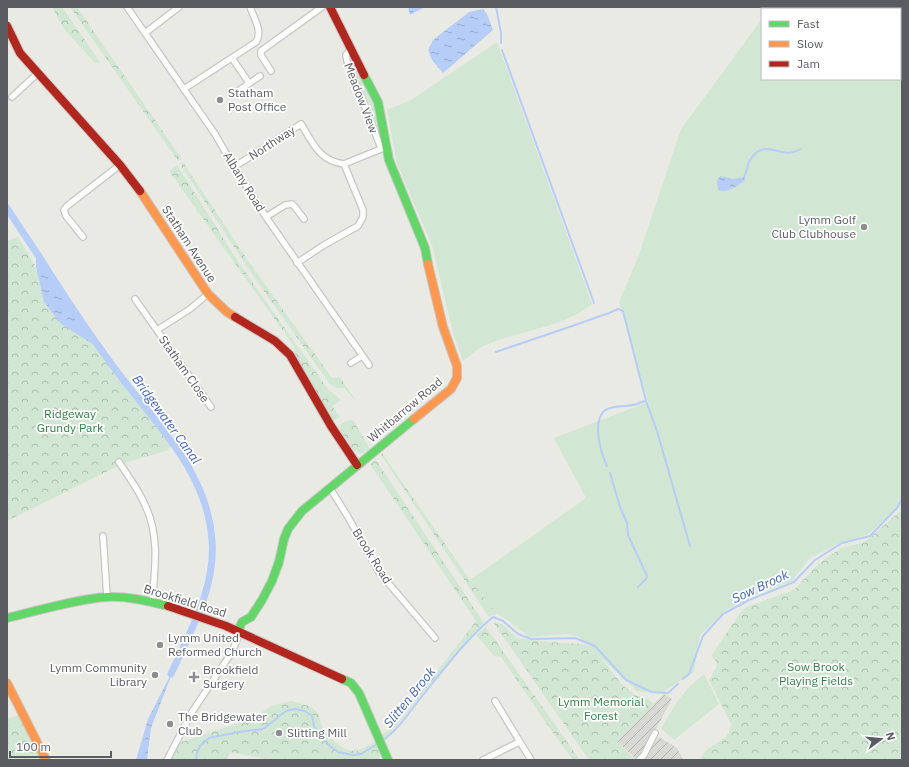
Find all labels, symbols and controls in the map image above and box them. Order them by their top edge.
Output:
legend [761,8,901,80]
text: Fast [797,16,820,31]
text: Slow [797,36,823,51]
text: Jam [797,56,820,71]
street label: Meadow View [341,60,382,135]
place label: Statham Post Office [228,85,287,114]
marker: Statham Post Office [215,95,225,105]
street label: Northway [246,122,298,163]
street label: Albany Road [220,149,269,214]
street label: Statham Avenue [159,203,220,285]
place label: Lymm Golf Club Clubhouse [771,212,856,241]
marker: Lymm Golf Club Clubhouse [859,222,869,232]
street label: Statham Close [156,332,213,405]
water label: Bridgewater Canal [128,371,205,468]
street label: Whitbarrow Road [364,374,445,445]
park label: Ridgeway Grundy Park [37,406,104,435]
street label: Brook Road [350,525,395,586]
water label: Sow Brook [729,566,792,607]
street label: Brookfield Road [142,581,228,620]
place label: Lymm United Reformed Church [168,630,262,659]
marker: Lymm United Reformed Church [155,640,165,650]
park label: Sow Brook Playing Fields [779,659,853,688]
place label: Lymm Community Library [50,660,147,689]
place label: Brookfield Surgery [203,662,259,691]
water label: Slitten Brook [380,663,439,731]
marker: Lymm Community Library [150,670,160,680]
marker: Brookfield Surgery [188,671,200,683]
park label: Lymm Memorial Forest [558,694,644,723]
place label: The Bridgewater Club [178,709,267,738]
marker: The Bridgewater Club [165,719,175,729]
north arrow [861,719,901,759]
place label: Slitting Mill [287,725,347,740]
marker: Slitting Mill [274,728,284,738]
text: N [883,730,898,742]
scale bar [10,733,111,759]
text: 100 m [16,739,51,754]

